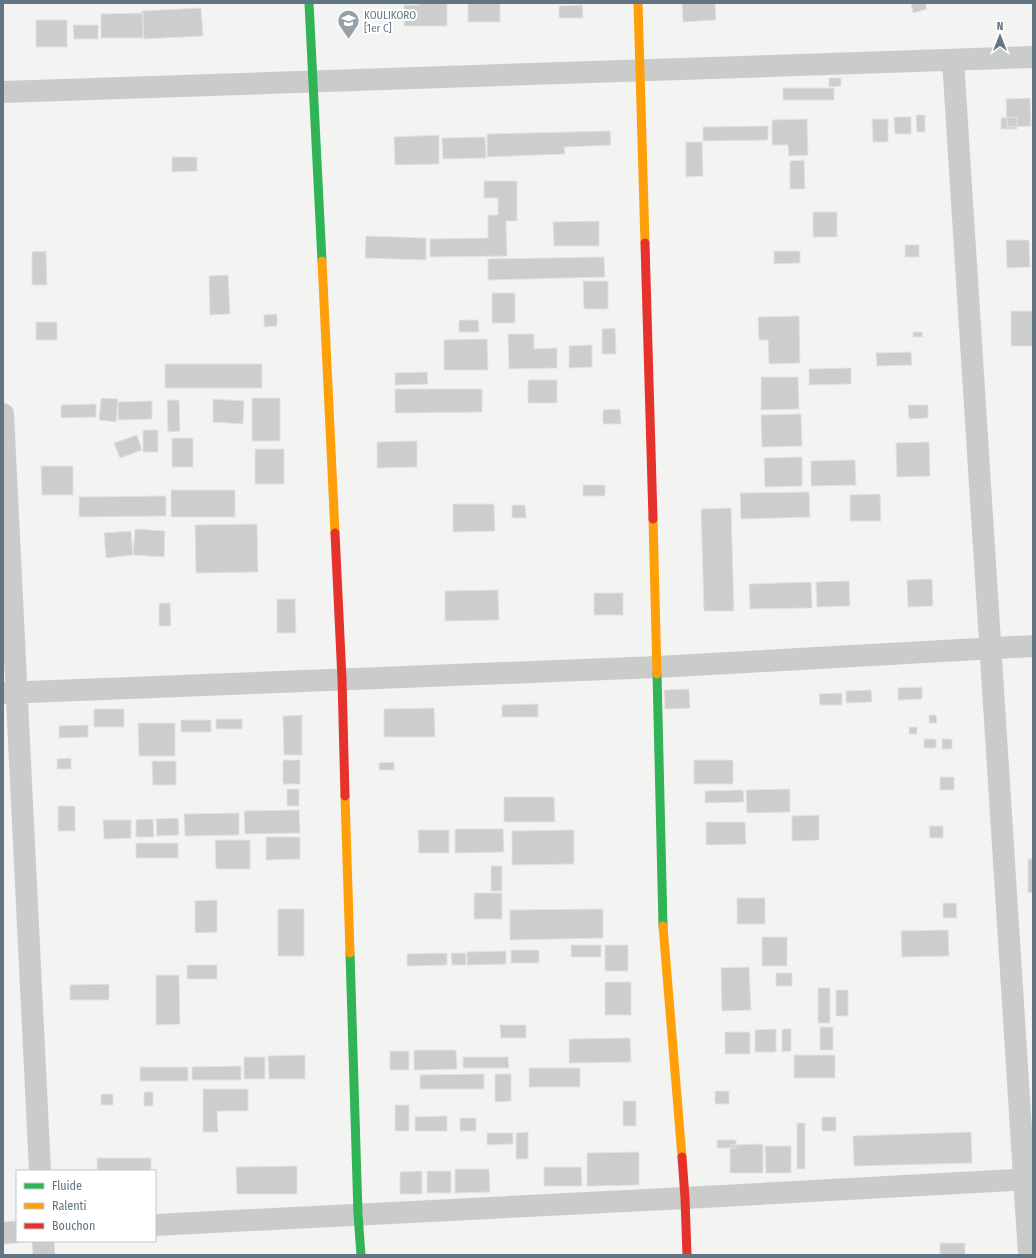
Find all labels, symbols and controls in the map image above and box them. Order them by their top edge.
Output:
school or university icon: KOULIKORO [1er C] [336,8,362,41]
place label: KOULIKORO [1er C] [364,9,416,35]
north arrow [980,16,1020,56]
text: N [997,20,1003,33]
legend [16,1170,156,1242]
text: Fluide [52,1179,82,1193]
text: Ralenti [52,1199,87,1213]
text: Bouchon [52,1219,95,1233]

